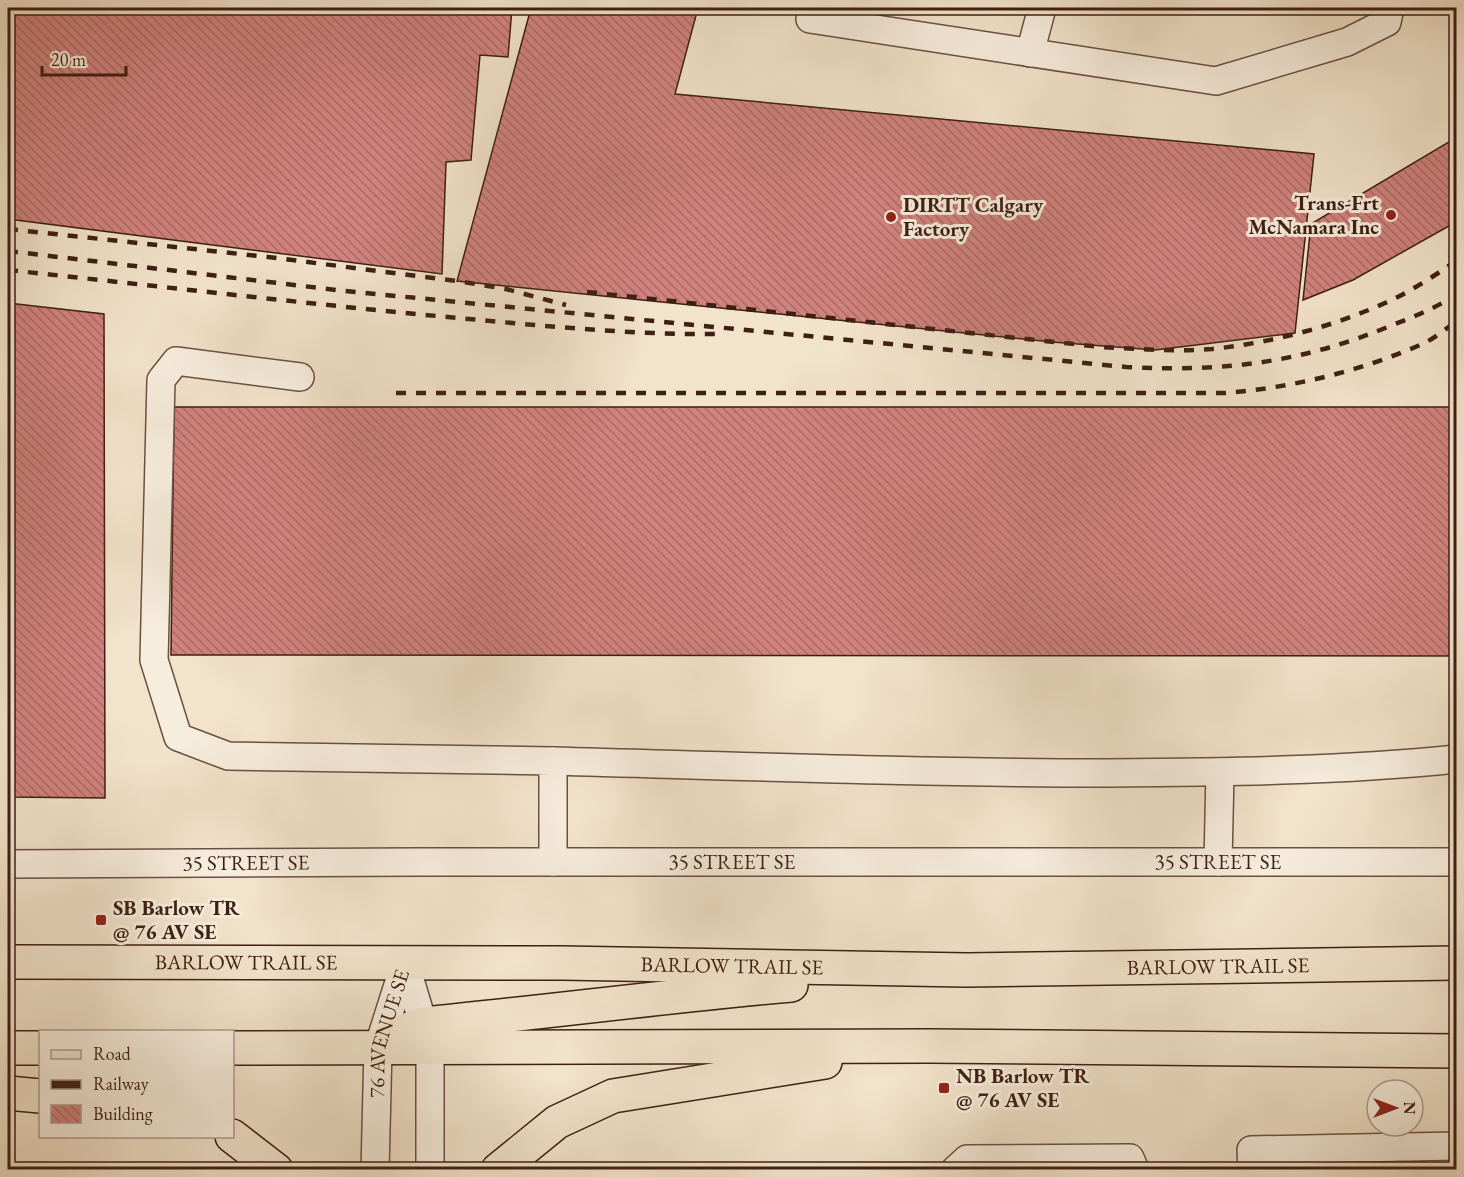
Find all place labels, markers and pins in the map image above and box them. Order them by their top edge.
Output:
place label: Trans-Frt McNamara Inc [1249,189,1379,240]
place label: DIRTT Calgary Factory [903,191,1044,242]
marker: Trans-Frt McNamara Inc [1384,208,1398,222]
marker: DIRTT Calgary Factory [884,210,898,224]
place label: SB Barlow TR @ 76 AV SE [113,894,241,945]
marker: SB Barlow TR @ 76 AV SE [94,913,108,927]
place label: NB Barlow TR @ 76 AV SE [956,1062,1090,1113]
marker: NB Barlow TR @ 76 AV SE [937,1081,951,1095]

